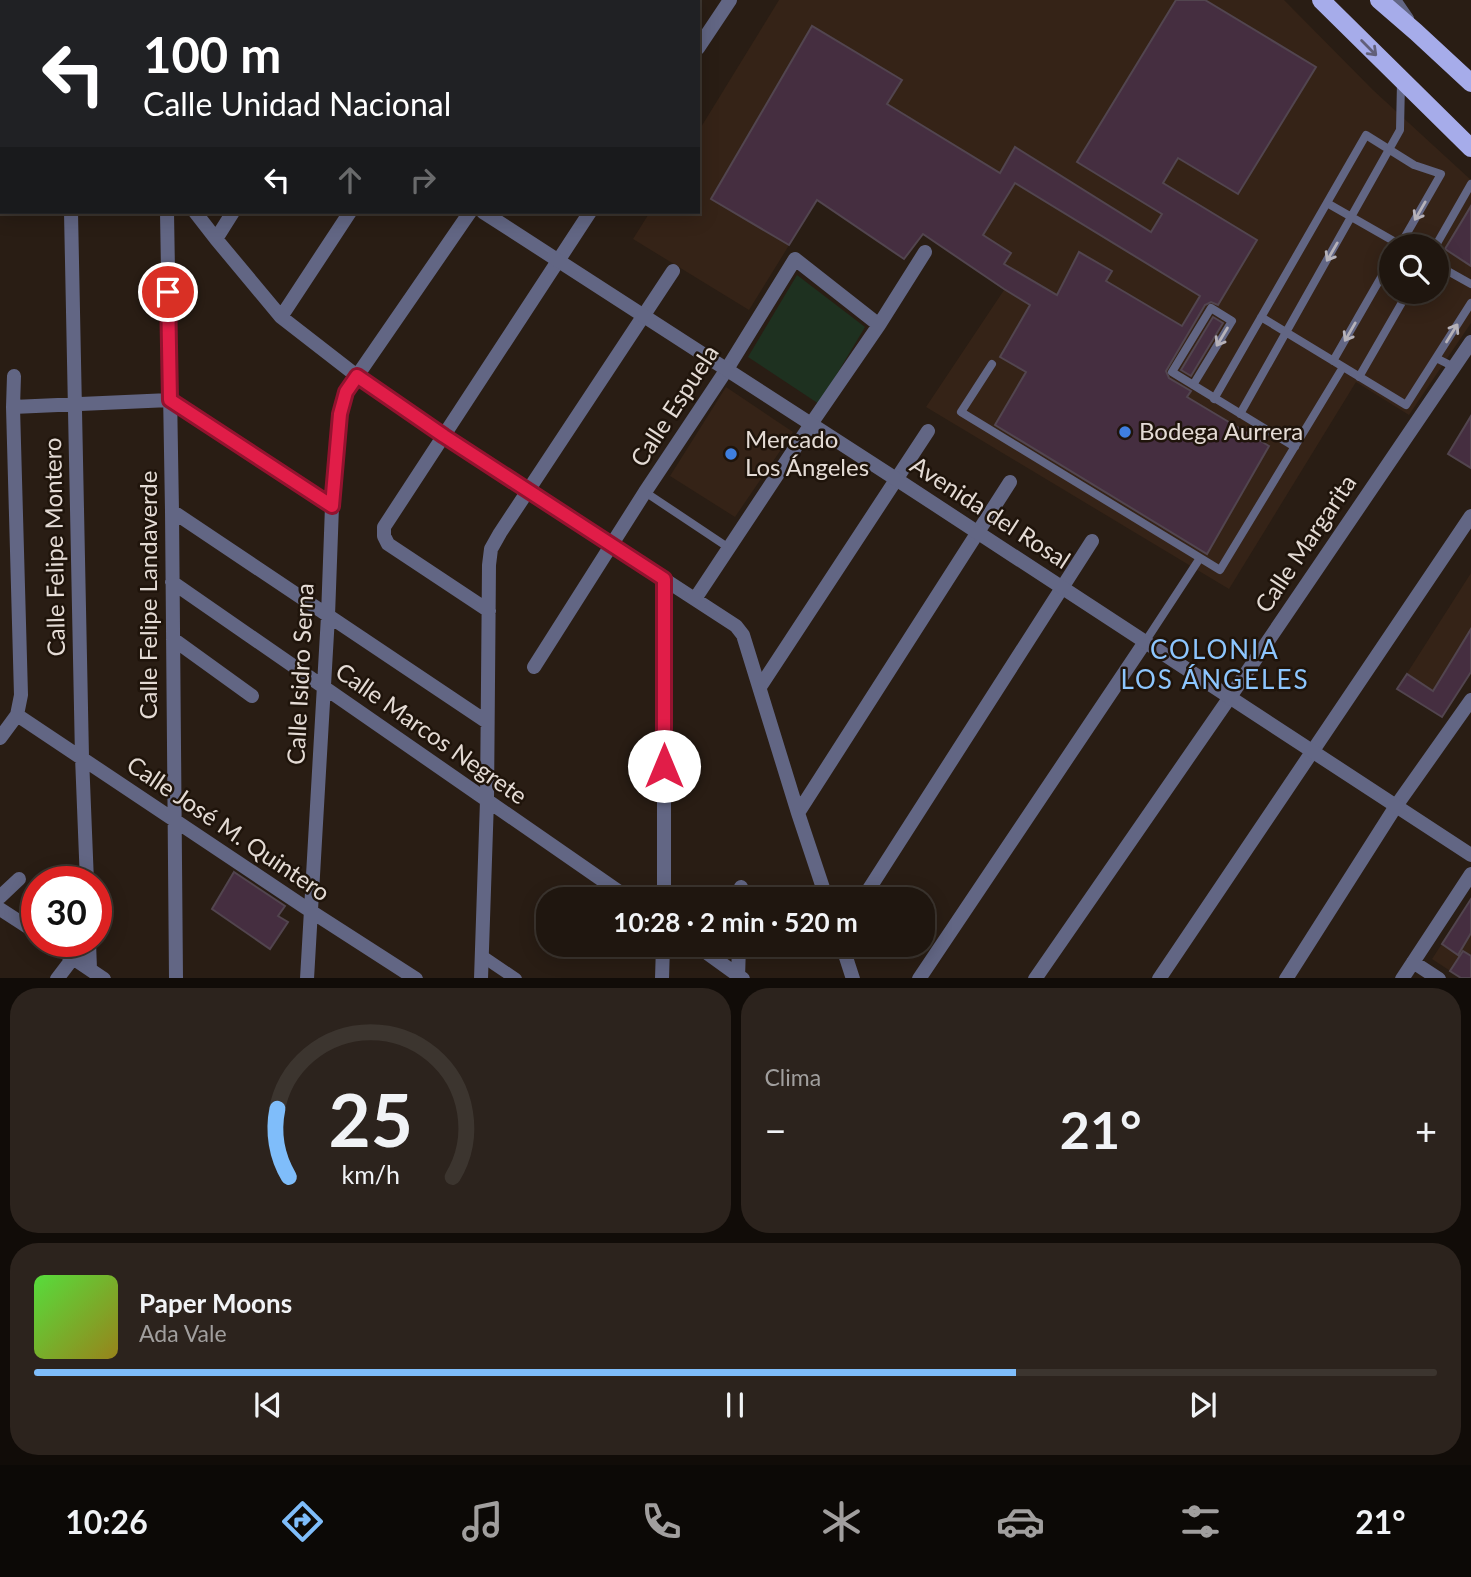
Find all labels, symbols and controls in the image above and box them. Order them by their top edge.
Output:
text: 100 m [143,25,281,83]
icon: left [28,28,119,119]
one-way arrow [1360,39,1377,56]
text: Calle Unidad Nacional [143,84,451,123]
icon: left [258,161,296,199]
icon: ahead [331,161,369,199]
icon: right [404,161,442,199]
one-way arrow [1413,200,1427,220]
map controls [1379,234,1449,304]
button: search [1379,234,1449,304]
one-way arrow [1325,241,1338,262]
pin [138,262,198,322]
icon: arrive [149,273,187,311]
one-way arrow [1343,321,1357,341]
one-way arrow [1445,324,1459,344]
one-way arrow [1215,327,1229,347]
street label: Calle Espuela [624,339,724,471]
place label: Bodega Aurrera [1139,416,1303,445]
place label: Mercado Los Ángeles [745,424,869,481]
marker: Bodega Aurrera [1117,424,1133,440]
street label: Calle Felipe Montero [37,437,70,657]
marker: Mercado Los Ángeles [723,446,739,462]
street label: Avenida del Rosal [906,449,1076,574]
street label: Calle Margarita [1248,469,1361,618]
street label: Calle Felipe Landaverde [133,471,162,719]
street label: Calle Isidro Serna [280,582,319,765]
district label: COLONIA LOS ÁNGELES [1120,633,1310,695]
street label: Calle Marcos Negrete [331,656,533,810]
position arrow [627,729,701,803]
street label: Calle José M. Quintero [122,749,336,906]
speed limit sign: 30 [21,866,112,957]
text: 10:28 · 2 min · 520 m [613,906,858,938]
text: Clima [765,1063,821,1091]
text: 25 [328,1075,412,1163]
text: 21° [1060,1098,1142,1160]
text: − [765,1107,787,1153]
text: + [1415,1107,1437,1153]
text: km/h [341,1158,400,1188]
text: Paper Moons [139,1287,292,1319]
text: Ada Vale [139,1319,227,1347]
icon: previous [249,1386,287,1424]
icon: pause [716,1386,754,1424]
icon: next [1184,1386,1222,1424]
icon: directions [278,1497,327,1546]
icon: music [458,1497,507,1546]
icon: phone [637,1497,686,1546]
icon: climate [817,1497,866,1546]
icon: car [996,1497,1045,1546]
icon: filters [1176,1497,1225,1546]
text: 10:26 [65,1502,148,1541]
text: 21° [1355,1502,1406,1541]

